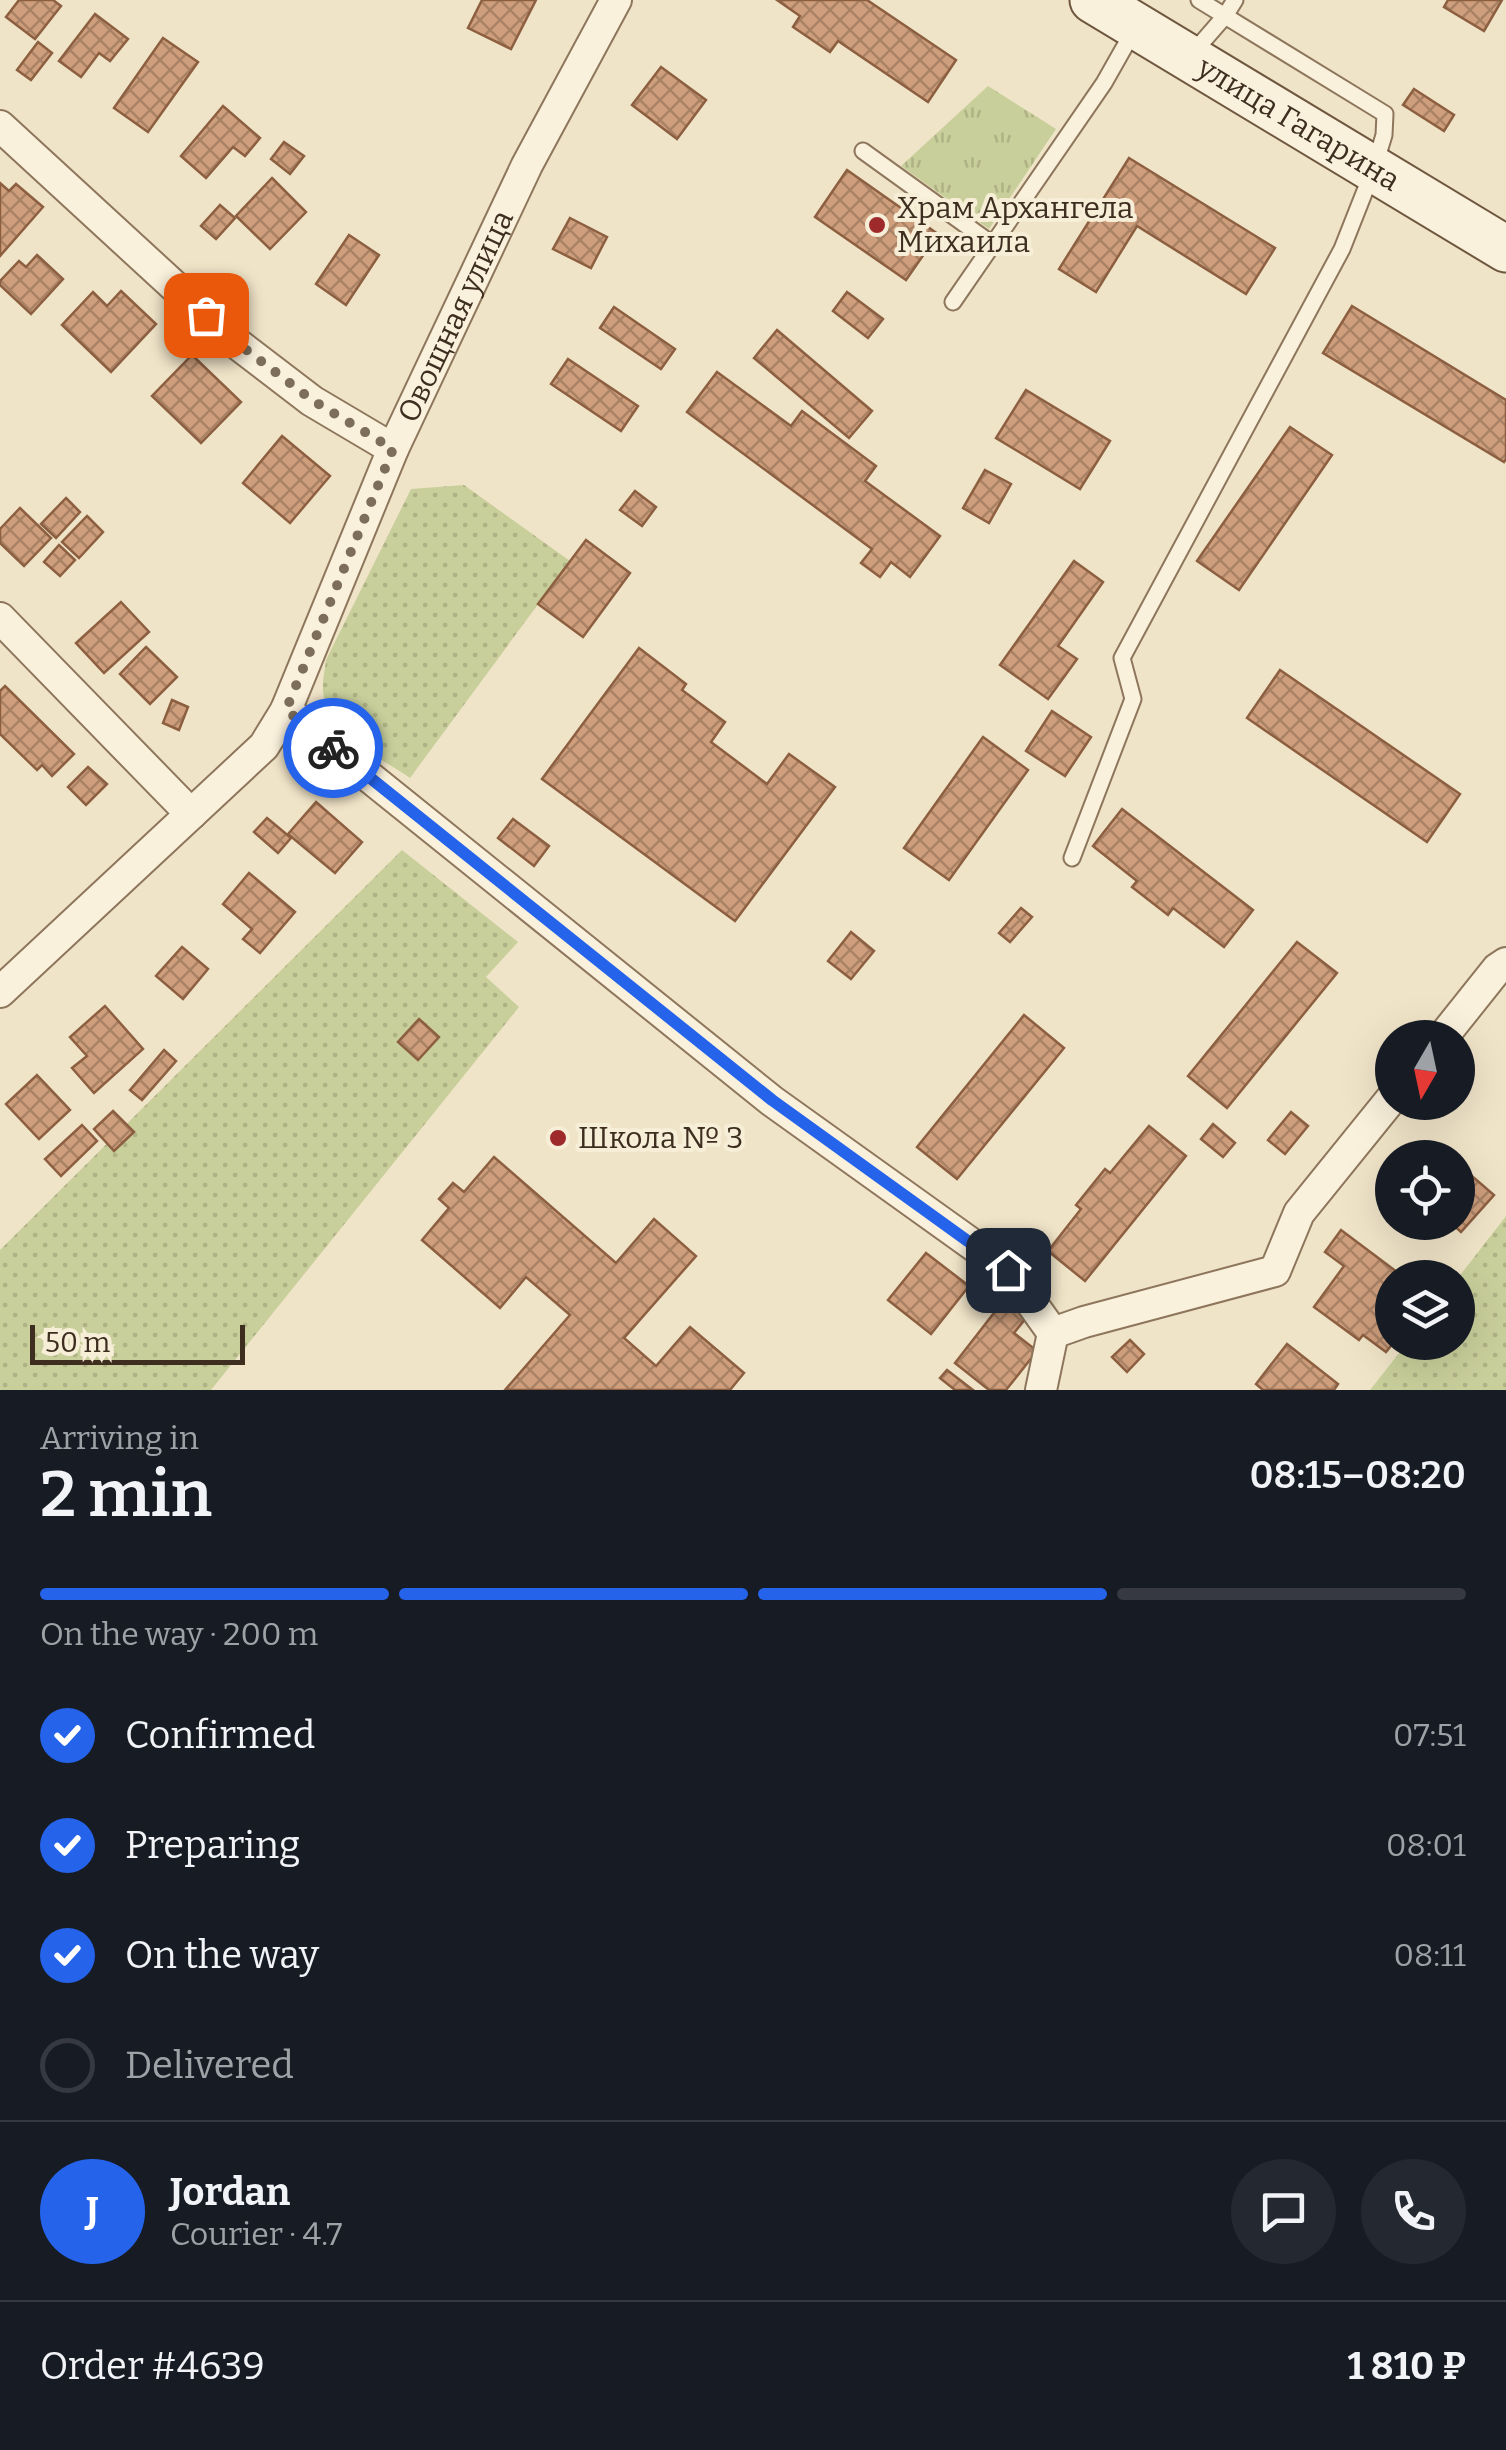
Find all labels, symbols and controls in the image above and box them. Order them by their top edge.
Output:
street label: улица Гагарина [1190,49,1406,199]
place label: Храм Архангела Михаила [897,190,1134,260]
street label: Овощная улица [390,204,521,428]
marker: Храм Архангела Михаила [866,214,888,236]
pin [164,273,249,358]
icon: bag [179,288,234,343]
courier [283,698,383,798]
icon: bike [306,721,361,776]
north arrow [1375,1020,1475,1120]
map controls [1375,1020,1475,1360]
place label: Школа № 3 [578,1120,743,1156]
marker: Школа № 3 [547,1127,569,1149]
button: locate [1375,1140,1475,1240]
pin [966,1228,1051,1313]
icon: home [981,1243,1036,1298]
button: layers [1375,1260,1475,1360]
scale bar [30,1320,245,1364]
text: 50 m [45,1326,110,1359]
text: Arriving in [40,1419,199,1457]
text: 08:15–08:20 [1249,1452,1466,1498]
text: 2 min [40,1455,212,1533]
text: On the way · 200 m [40,1615,318,1653]
icon: check [40,1708,95,1763]
text: Confirmed [125,1712,315,1758]
text: 07:51 [1393,1716,1466,1754]
icon: check [40,1818,95,1873]
text: Preparing [125,1822,300,1868]
text: 08:01 [1386,1826,1466,1864]
icon: check [40,1928,95,1983]
text: On the way [125,1932,319,1978]
text: 08:11 [1394,1936,1466,1974]
text: Delivered [125,2042,294,2088]
button: chat [1231,2159,1336,2264]
button: phone [1361,2159,1466,2264]
text: Jordan [170,2169,290,2215]
text: J [86,2188,99,2234]
text: Courier · 4.7 [170,2215,342,2253]
text: Order #4639 [40,2343,265,2389]
text: 1 810 ₽ [1348,2343,1466,2389]

